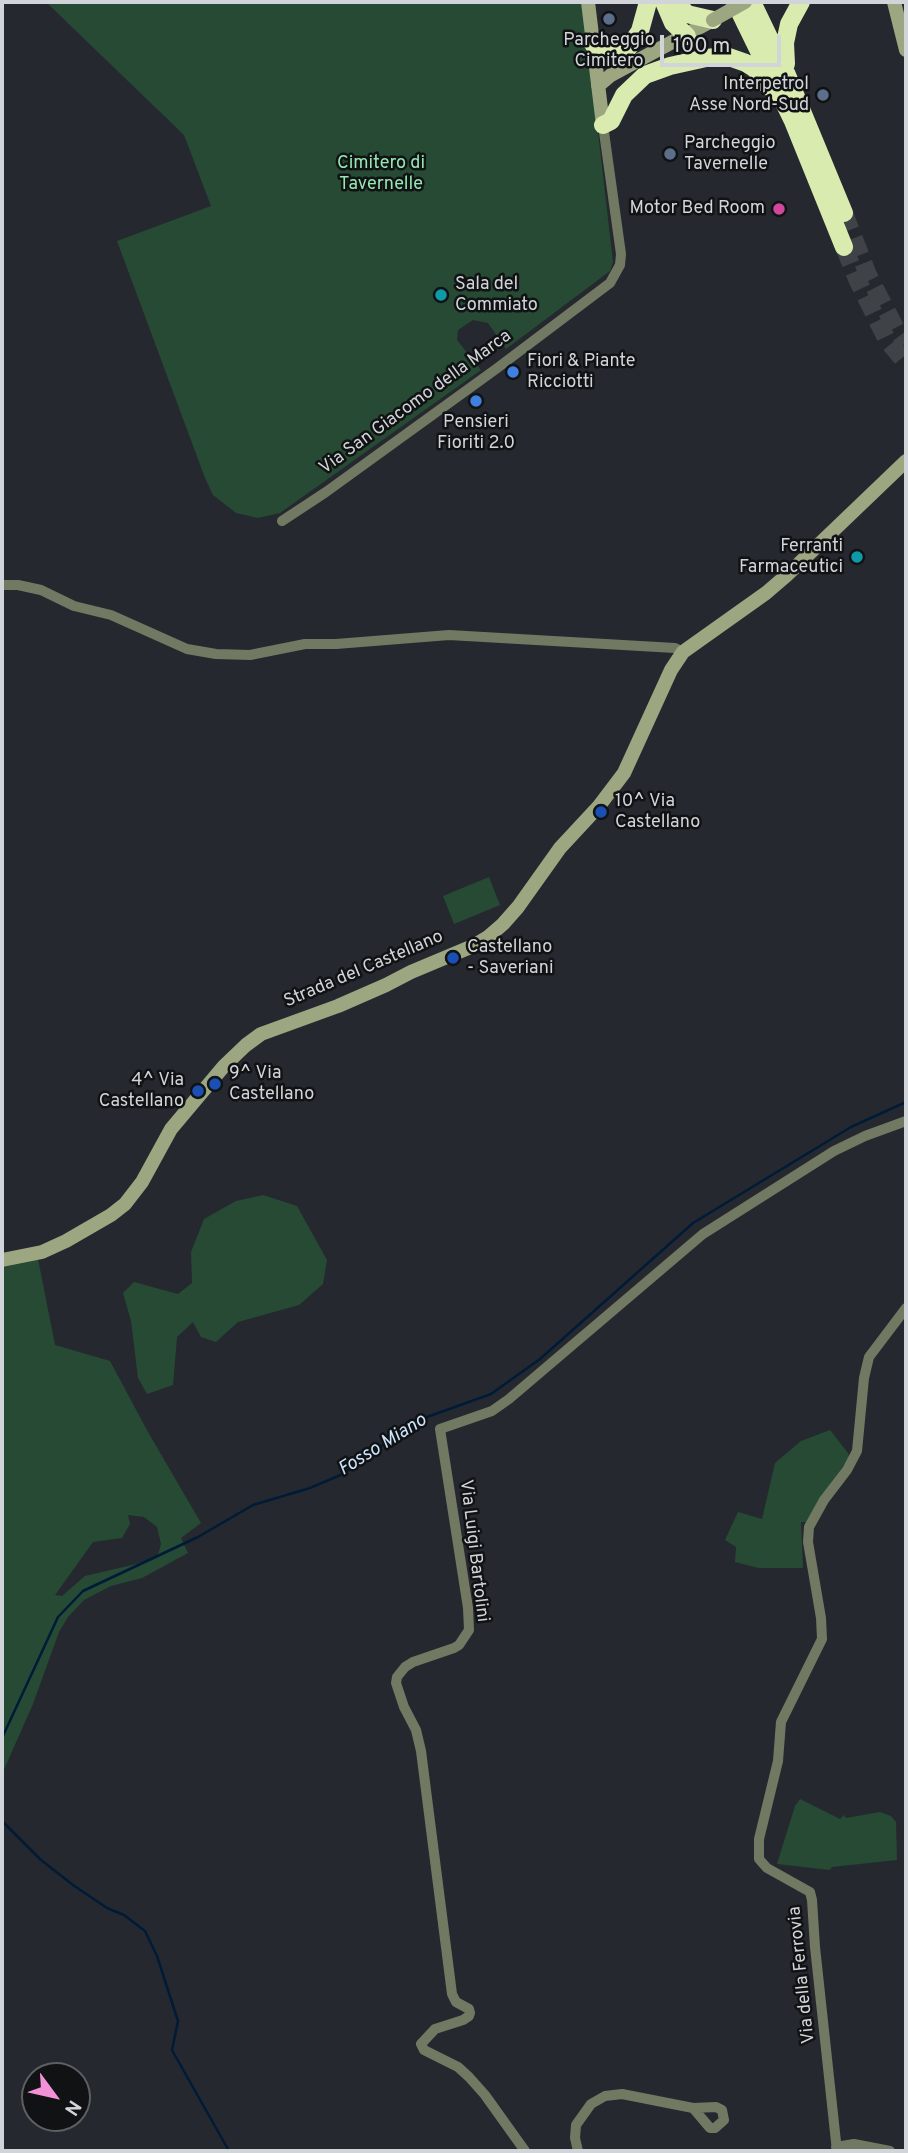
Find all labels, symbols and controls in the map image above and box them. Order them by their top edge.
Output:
marker: Parcheggio Cimitero [601,11,617,27]
scale bar [663,21,784,65]
place label: Parcheggio Cimitero [563,30,655,72]
text: 100 m [673,33,730,60]
place label: Interpetrol Asse Nord-Sud [689,74,809,116]
marker: Interpetrol Asse Nord-Sud [815,87,831,103]
place label: Parcheggio Tavernelle [684,133,775,176]
marker: Parcheggio Tavernelle [662,146,678,162]
park label: Cimitero di Tavernelle [337,153,425,196]
place label: Motor Bed Room [629,198,765,220]
marker: Motor Bed Room [771,201,787,217]
place label: Sala del Commiato [455,274,538,316]
marker: Sala del Commiato [433,287,449,303]
street label: Via San Giacomo della Marca [316,326,516,480]
place label: Fiori & Piante Ricciotti [527,351,636,394]
marker: Fiori & Piante Ricciotti [505,364,521,380]
marker: Pensieri Fioriti 2.0 [468,393,484,409]
place label: Pensieri Fioriti 2.0 [437,412,515,454]
place label: Ferranti Farmaceutici [739,536,843,578]
marker: Ferranti Farmaceutici [849,549,865,565]
place label: 10^ Via Castellano [615,791,700,834]
marker: 10^ Via Castellano [593,804,609,820]
street label: Strada del Castellano [281,927,447,1013]
place label: Castellano - Saveriani [467,937,554,979]
marker: Castellano - Saveriani [445,950,461,966]
place label: 9^ Via Castellano [229,1063,314,1106]
place label: 4^ Via Castellano [99,1070,184,1112]
marker: 9^ Via Castellano [207,1076,223,1092]
marker: 4^ Via Castellano [190,1083,206,1099]
water label: Fosso Miano [335,1410,431,1482]
street label: Via Luigi Bartolini [454,1479,492,1623]
street label: Via della Ferrovia [785,1905,821,2045]
north arrow [21,2062,91,2132]
text: N [58,2095,86,2120]

